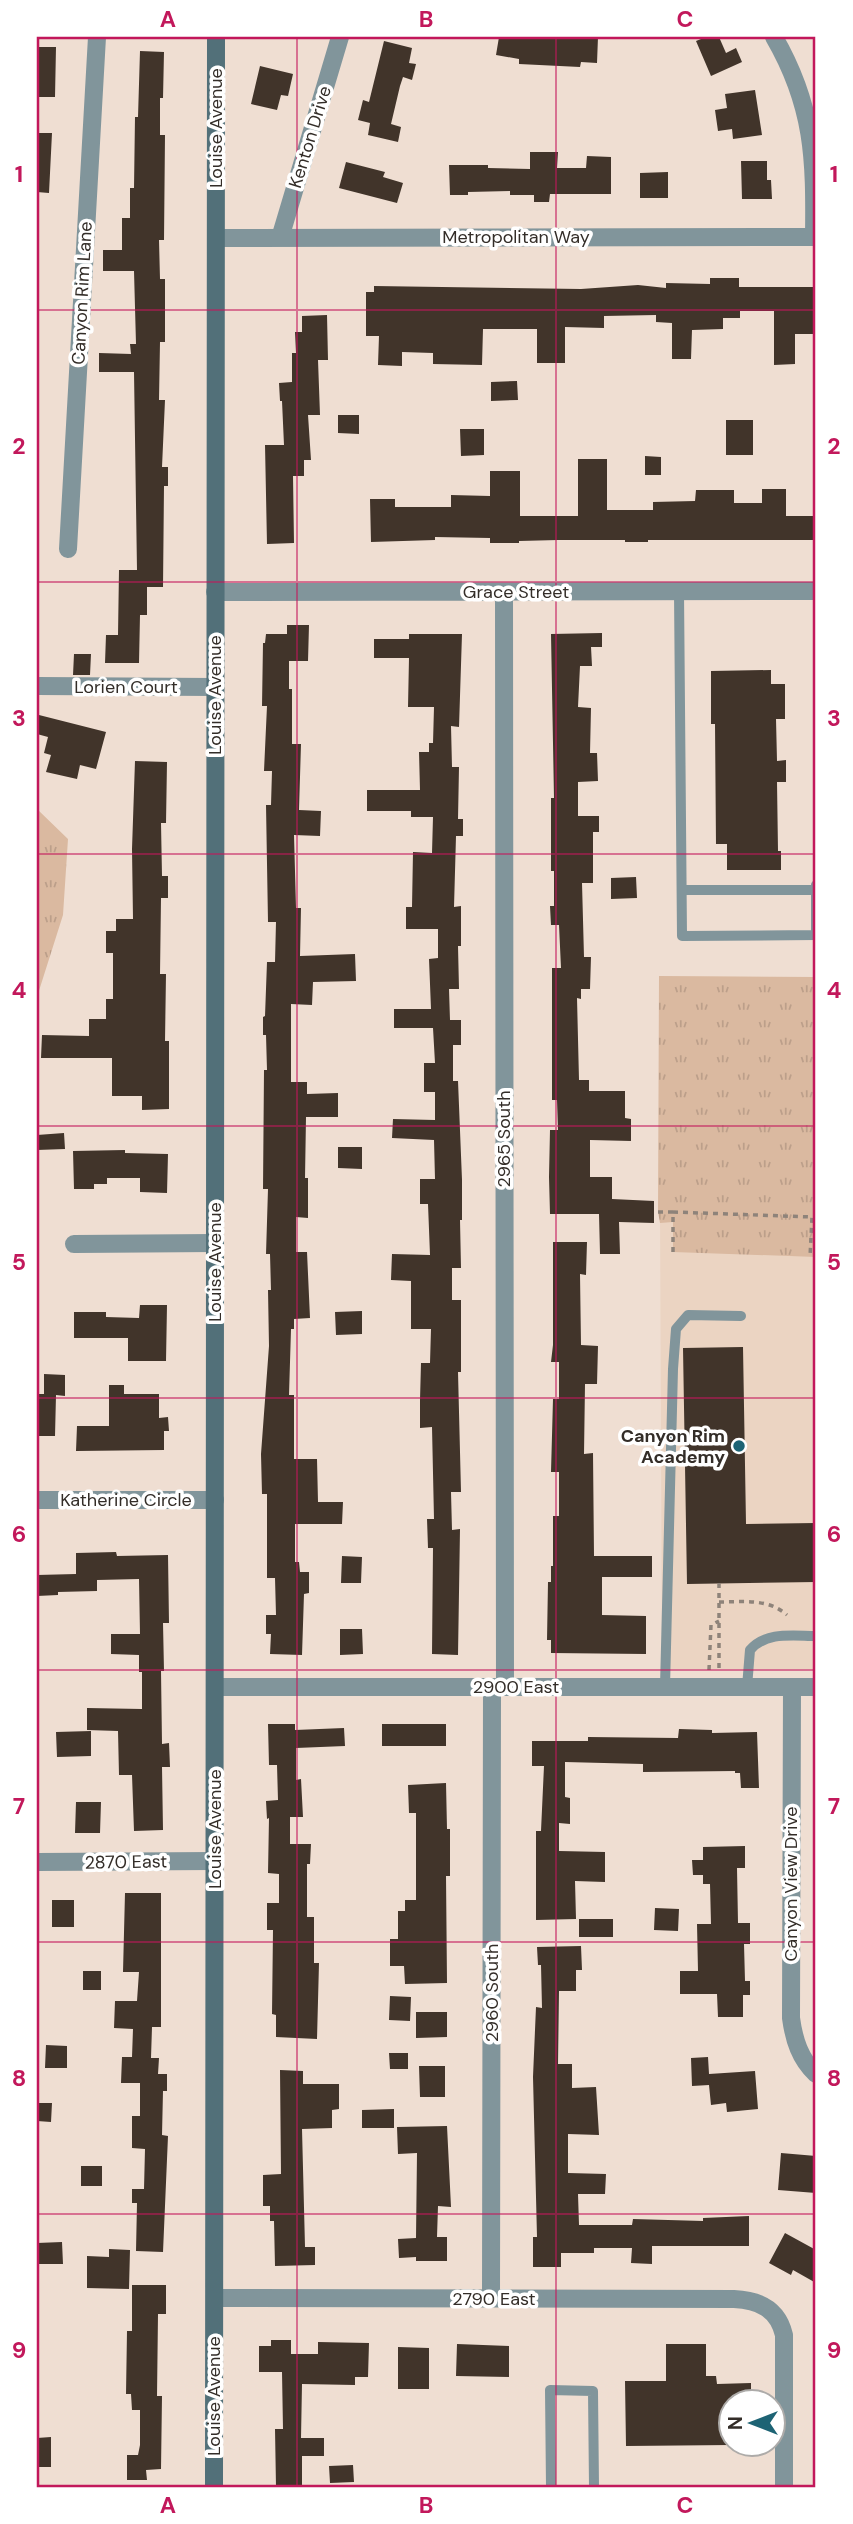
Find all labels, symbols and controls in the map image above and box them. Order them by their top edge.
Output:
text: A [160,4,176,34]
text: B [419,4,433,34]
text: C [677,4,693,34]
street label: Louise Avenue [204,68,228,188]
street label: Kenton Drive [283,83,337,191]
text: 1 [15,159,23,189]
text: 1 [830,159,838,189]
street label: Canyon Rim Lane [66,221,98,365]
street label: Metropolitan Way [442,225,590,249]
text: 2 [12,431,26,461]
text: 2 [827,431,841,461]
street label: Grace Street [463,580,569,604]
street label: Louise Avenue [203,635,227,755]
street label: Lorien Court [74,675,178,699]
text: 3 [12,703,26,733]
text: 3 [827,703,841,733]
text: 4 [12,975,27,1005]
text: 4 [827,975,842,1005]
street label: 2965 South [492,1090,516,1188]
street label: Louise Avenue [203,1202,227,1322]
text: 5 [12,1247,26,1277]
text: 5 [827,1247,841,1277]
place label: Canyon Rim Academy [621,1424,725,1469]
marker: Canyon Rim Academy [731,1438,747,1454]
street label: Katherine Circle [60,1488,192,1512]
text: 6 [12,1519,26,1549]
text: 6 [827,1519,841,1549]
street label: 2900 East [473,1675,559,1699]
street label: Louise Avenue [203,1769,227,1889]
text: 7 [13,1791,25,1821]
text: 7 [828,1791,840,1821]
street label: Canyon View Drive [779,1806,803,1962]
street label: 2870 East [84,1849,168,1875]
street label: 2960 South [480,1944,504,2042]
text: 8 [12,2063,26,2093]
text: 8 [827,2063,841,2093]
street label: 2790 East [452,2287,536,2311]
text: 9 [12,2335,26,2365]
text: 9 [827,2335,841,2365]
street label: Louise Avenue [202,2336,226,2456]
north arrow [716,2388,786,2458]
text: N [723,2416,748,2430]
text: A [160,2490,176,2520]
text: B [419,2490,433,2520]
text: C [677,2490,693,2520]

